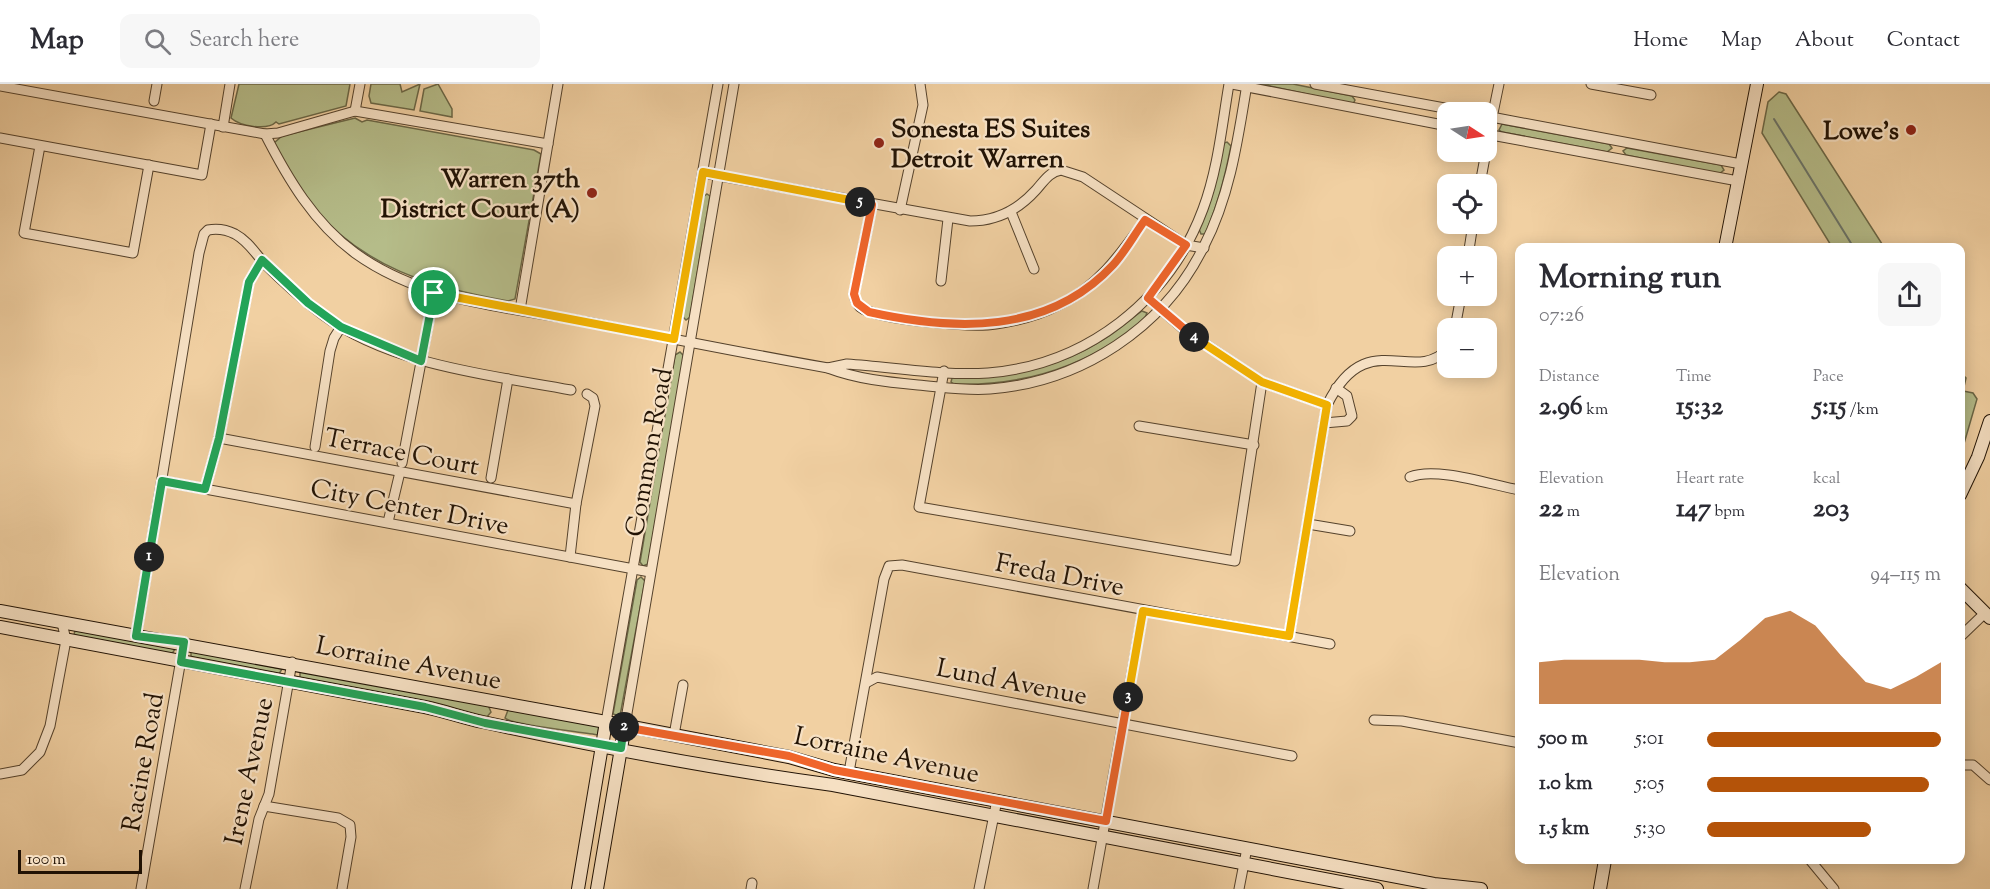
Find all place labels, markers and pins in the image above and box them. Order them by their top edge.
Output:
place label: Sonesta ES Suites Detroit Warren [891,112,1090,179]
place label: Lowe's [1823,114,1899,151]
marker: Lowe's [1904,123,1918,137]
marker: Sonesta ES Suites Detroit Warren [872,136,886,150]
place label: Warren 37th District Court (A) [381,162,581,229]
marker: Warren 37th District Court (A) [585,186,599,200]
pin: 5 [845,187,875,217]
pin [408,267,459,318]
pin: 4 [1179,322,1209,352]
pin: 1 [134,542,164,572]
pin: 3 [1113,682,1143,712]
pin: 2 [609,712,639,742]

